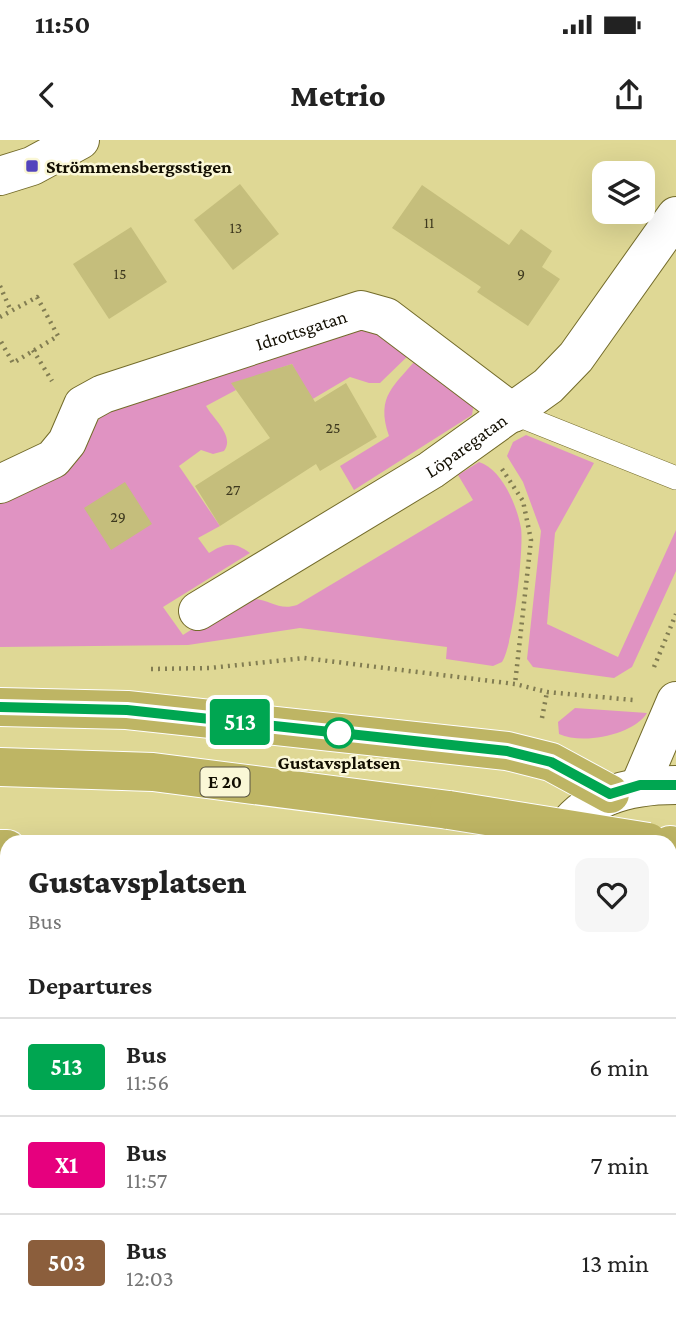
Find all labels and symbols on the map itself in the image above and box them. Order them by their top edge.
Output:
place label: Strömmensbergsstigen [46,156,232,177]
marker: Strömmensbergsstigen [24,158,40,174]
house number: 11 [424,214,434,231]
house number: 13 [230,219,242,236]
house number: 15 [114,265,126,282]
house number: 9 [517,265,525,282]
street label: Idrottsgatan [253,305,349,354]
street label: Löparegatan [421,409,511,482]
house number: 25 [325,419,341,436]
house number: 27 [226,481,241,498]
house number: 29 [110,508,126,525]
line badge: 513 [200,699,280,745]
marker: Gustavsplatsen [324,718,354,748]
place label: Gustavsplatsen [278,752,401,773]
road number: E 20 [201,768,250,796]

